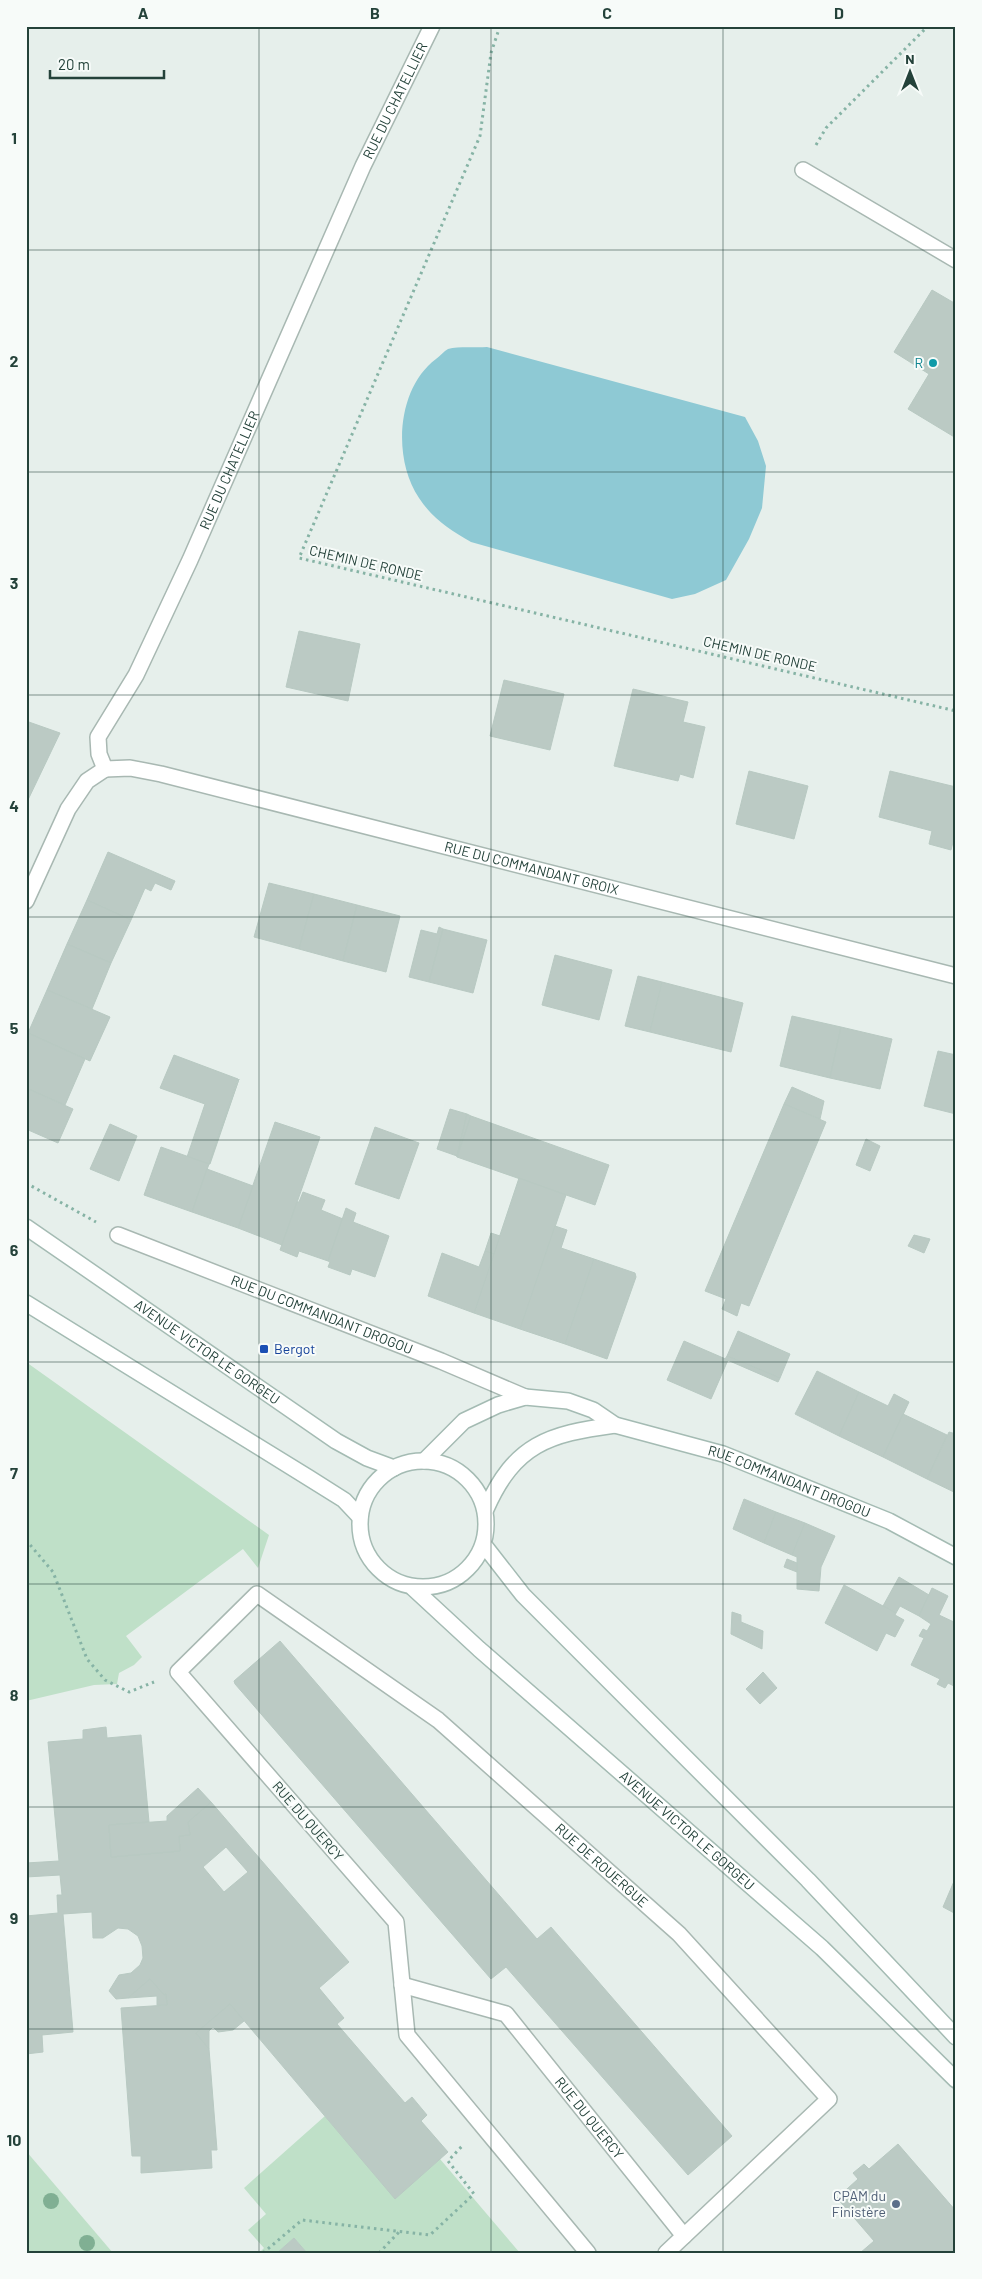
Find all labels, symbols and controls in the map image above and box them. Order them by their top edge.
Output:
text: A [138,3,149,22]
text: B [370,3,380,22]
text: C [602,3,612,22]
text: D [834,3,844,22]
street label: RUE DU CHATELLIER [359,39,431,162]
scale bar [50,48,164,80]
north arrow [884,48,934,98]
text: N [905,50,915,67]
text: 20 m [58,55,90,73]
text: 1 [11,128,17,147]
text: 2 [10,351,19,370]
place label: R [914,354,923,371]
marker: R [927,357,939,369]
street label: RUE DU CHATELLIER [195,408,262,532]
street label: CHEMIN DE RONDE [308,541,424,584]
text: 3 [10,573,18,592]
street label: CHEMIN DE RONDE [702,632,818,675]
text: 4 [9,796,19,815]
street label: RUE DU COMMANDANT GROIX [443,837,621,898]
text: 5 [10,1018,19,1037]
text: 6 [10,1240,19,1259]
street label: RUE DU COMMANDANT DROGOU [229,1271,416,1357]
street label: AVENUE VICTOR LE GORGEU [131,1295,283,1408]
place label: Bergot [274,1340,315,1357]
marker: Bergot [258,1343,270,1355]
street label: RUE COMMANDANT DROGOU [706,1441,873,1521]
text: 7 [10,1463,18,1482]
text: 8 [10,1685,19,1704]
street label: AVENUE VICTOR LE GORGEU [617,1767,758,1893]
street label: RUE DU QUERCY [269,1777,348,1864]
street label: RUE DE ROUERGUE [552,1819,652,1911]
text: 9 [10,1908,18,1927]
street label: RUE DU QUERCY [552,2073,628,2162]
text: 10 [7,2130,21,2149]
place label: CPAM du Finistère [832,2187,886,2220]
marker: CPAM du Finistère [890,2198,902,2210]

